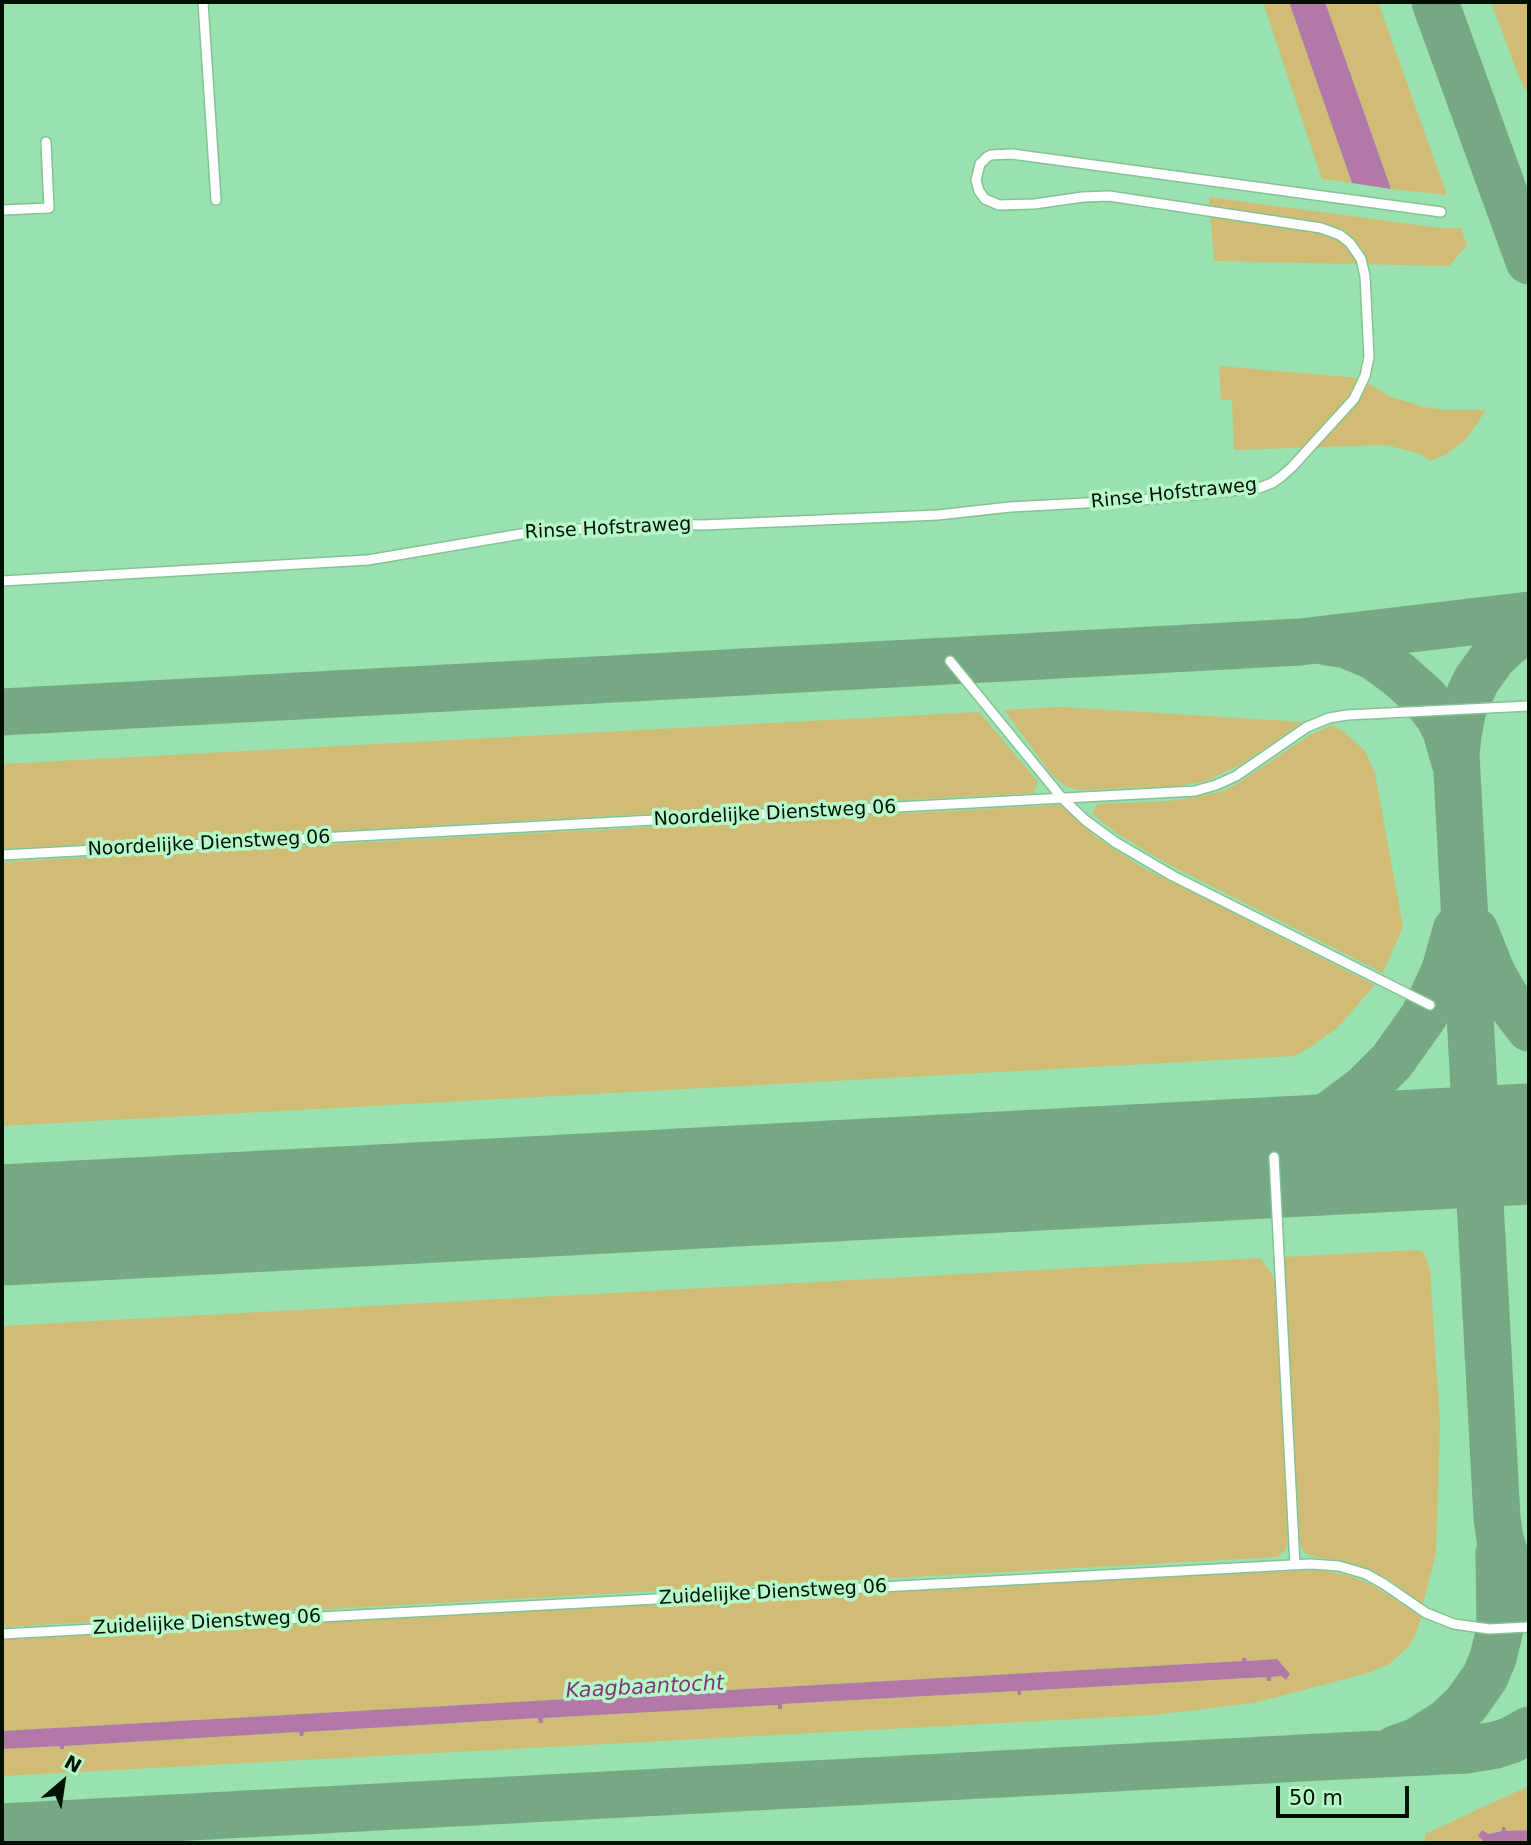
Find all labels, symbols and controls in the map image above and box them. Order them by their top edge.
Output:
street label: Rinse Hofstraweg [1090,474,1258,514]
street label: Rinse Hofstraweg [524,513,692,545]
street label: Noordelijke Dienstweg 06 [653,796,897,832]
street label: Noordelijke Dienstweg 06 [87,826,331,862]
street label: Zuidelijke Dienstweg 06 [658,1576,888,1610]
street label: Zuidelijke Dienstweg 06 [92,1606,322,1640]
water label: Kaagbaantocht [565,1671,725,1705]
north arrow [28,1747,98,1817]
text: N [61,1750,85,1777]
scale bar [1279,1772,1412,1816]
text: 50 m [1289,1786,1343,1810]

